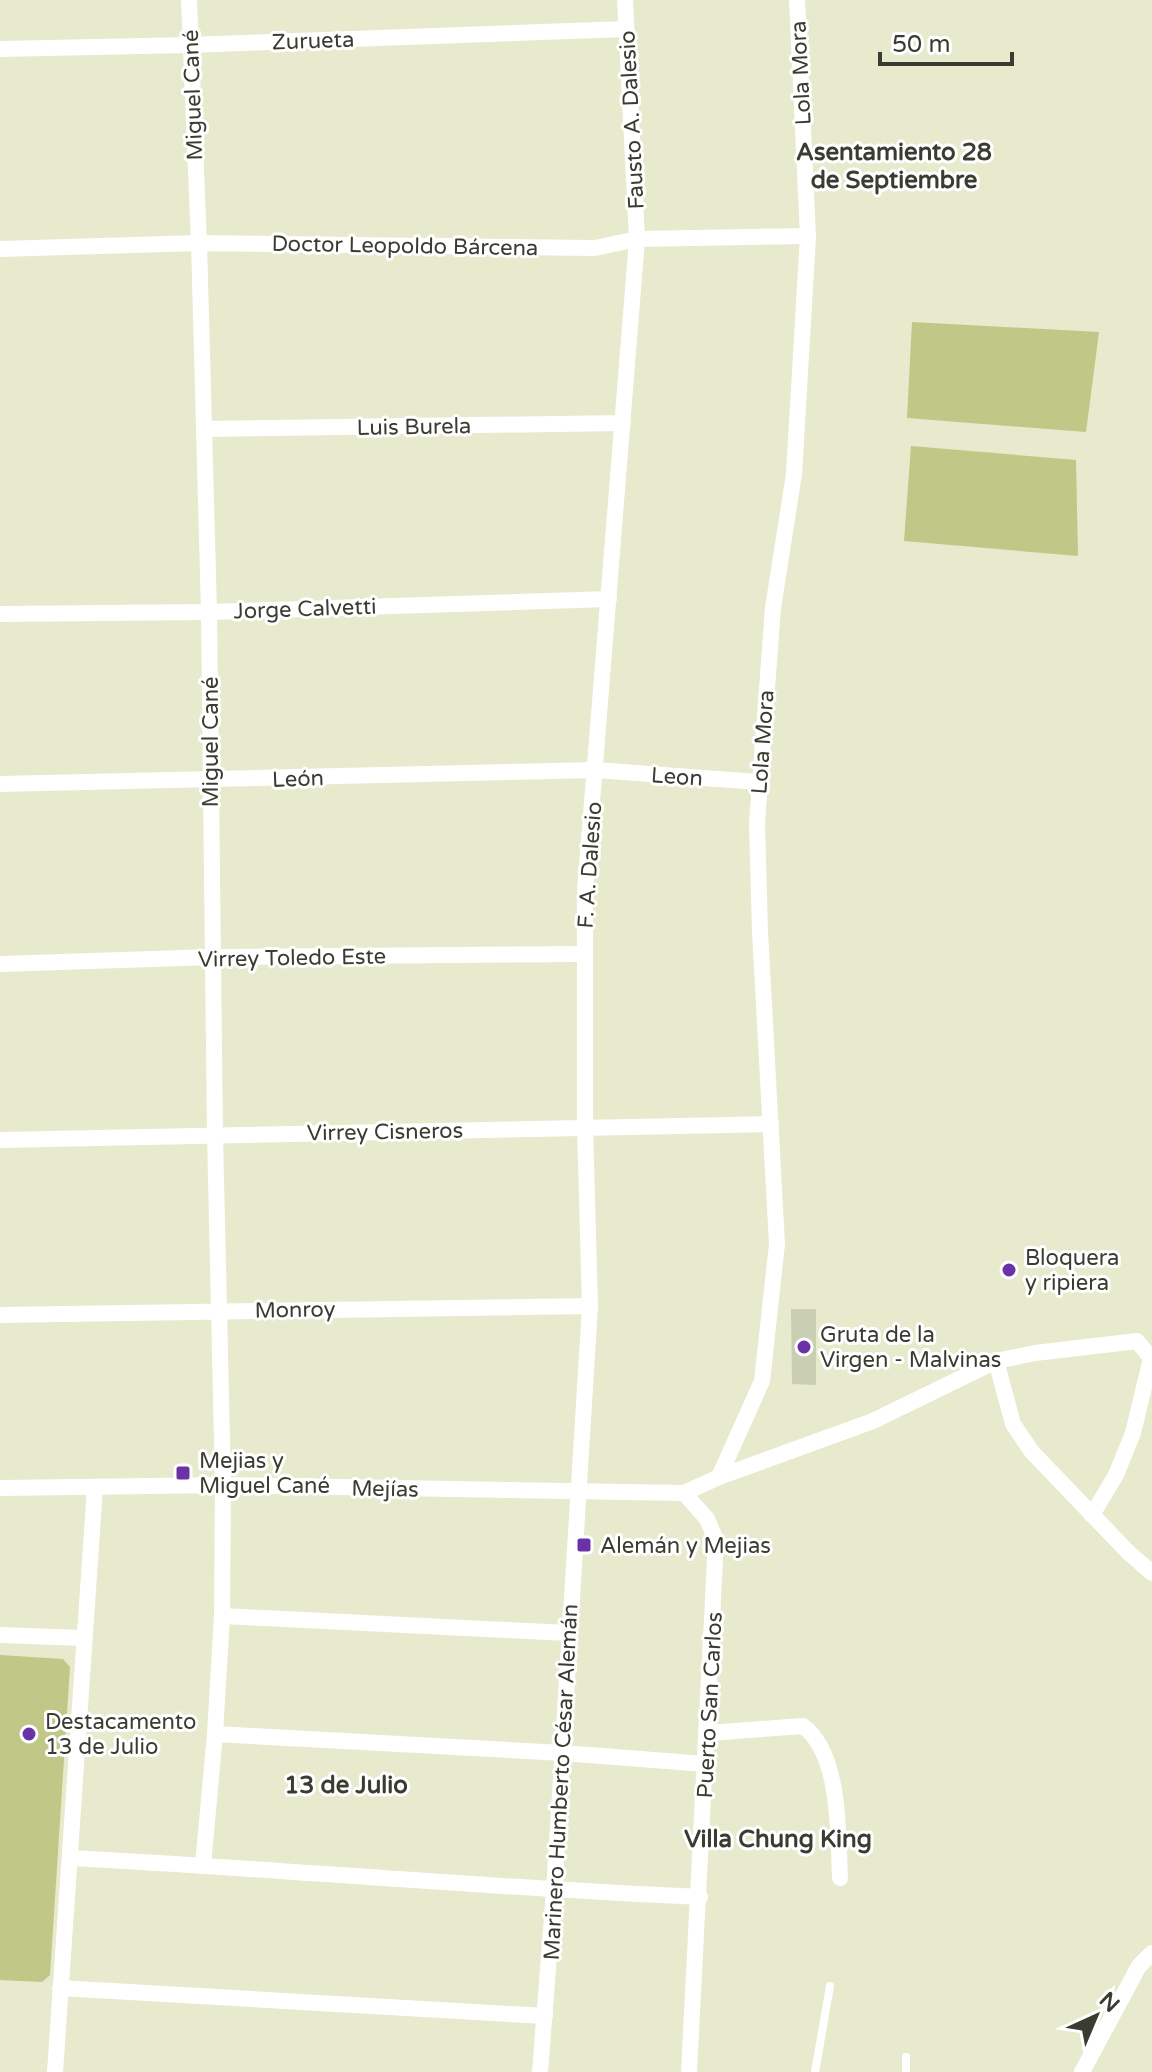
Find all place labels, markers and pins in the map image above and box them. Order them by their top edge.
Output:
place label: Bloquera y ripiera [1025,1245,1119,1296]
marker: Bloquera y ripiera [1000,1261,1018,1279]
place label: Gruta de la Virgen - Malvinas [820,1322,1001,1373]
marker: Gruta de la Virgen - Malvinas [795,1338,813,1356]
place label: Mejias y Miguel Cané [199,1448,330,1499]
marker: Mejias y Miguel Cané [174,1464,192,1482]
place label: Alemán y Mejias [600,1533,771,1559]
marker: Alemán y Mejias [575,1536,593,1554]
place label: Destacamento 13 de Julio [45,1709,196,1760]
marker: Destacamento 13 de Julio [20,1725,38,1743]

